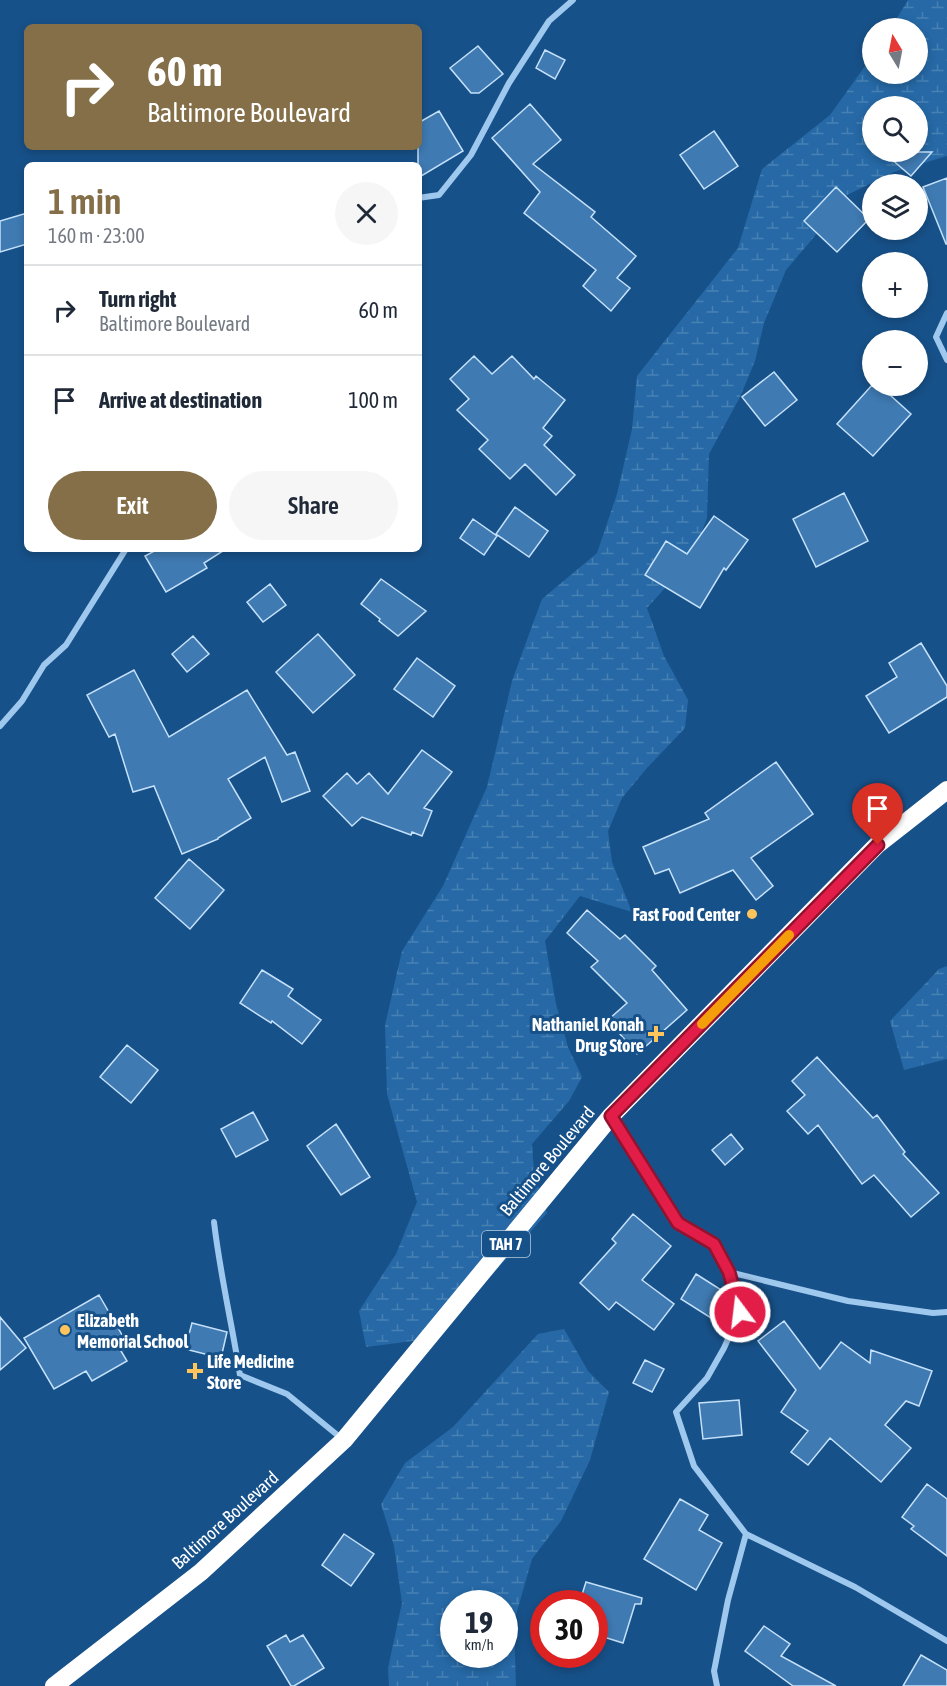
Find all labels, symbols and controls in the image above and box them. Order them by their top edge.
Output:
north arrow [862,18,928,84]
map controls [862,18,928,396]
text: 60 m [147,47,222,95]
icon: right [48,48,126,126]
button: search [862,96,928,162]
text: Baltimore Boulevard [147,97,351,128]
button: layers [862,174,928,240]
text: 1 min [48,180,122,222]
button: close [335,182,398,245]
text: 160 m · 23:00 [48,224,145,247]
button: + [862,252,928,318]
text: Turn right [99,286,176,312]
icon: right [48,294,81,327]
text: 60 m [358,297,398,323]
text: Baltimore Boulevard [99,312,250,335]
button: − [862,330,928,396]
icon: arrive [48,384,81,417]
text: Arrive at destination [99,387,262,413]
text: 100 m [348,387,398,413]
button: Exit [48,471,217,540]
button: Share [229,471,398,540]
pin [852,783,903,845]
icon: arrive [861,792,894,825]
place label: Fast Food Center [632,904,741,925]
marker: Fast Food Center [745,907,759,921]
place label: Nathaniel Konah Drug Store [532,1014,644,1056]
marker: Nathaniel Konah Drug Store [649,1027,663,1041]
street label: Baltimore Boulevard [495,1102,599,1220]
road number: TAH 7 [482,1231,530,1257]
position arrow [708,1280,772,1344]
place label: Elizabeth Memorial School [77,1310,189,1352]
marker: Elizabeth Memorial School [58,1323,72,1337]
place label: Life Medicine Store [207,1351,294,1393]
marker: Life Medicine Store [188,1364,202,1378]
street label: Baltimore Boulevard [167,1467,283,1573]
speed limit sign: 30 [530,1590,608,1668]
text: 19 [465,1605,493,1639]
text: km/h [464,1636,494,1653]

